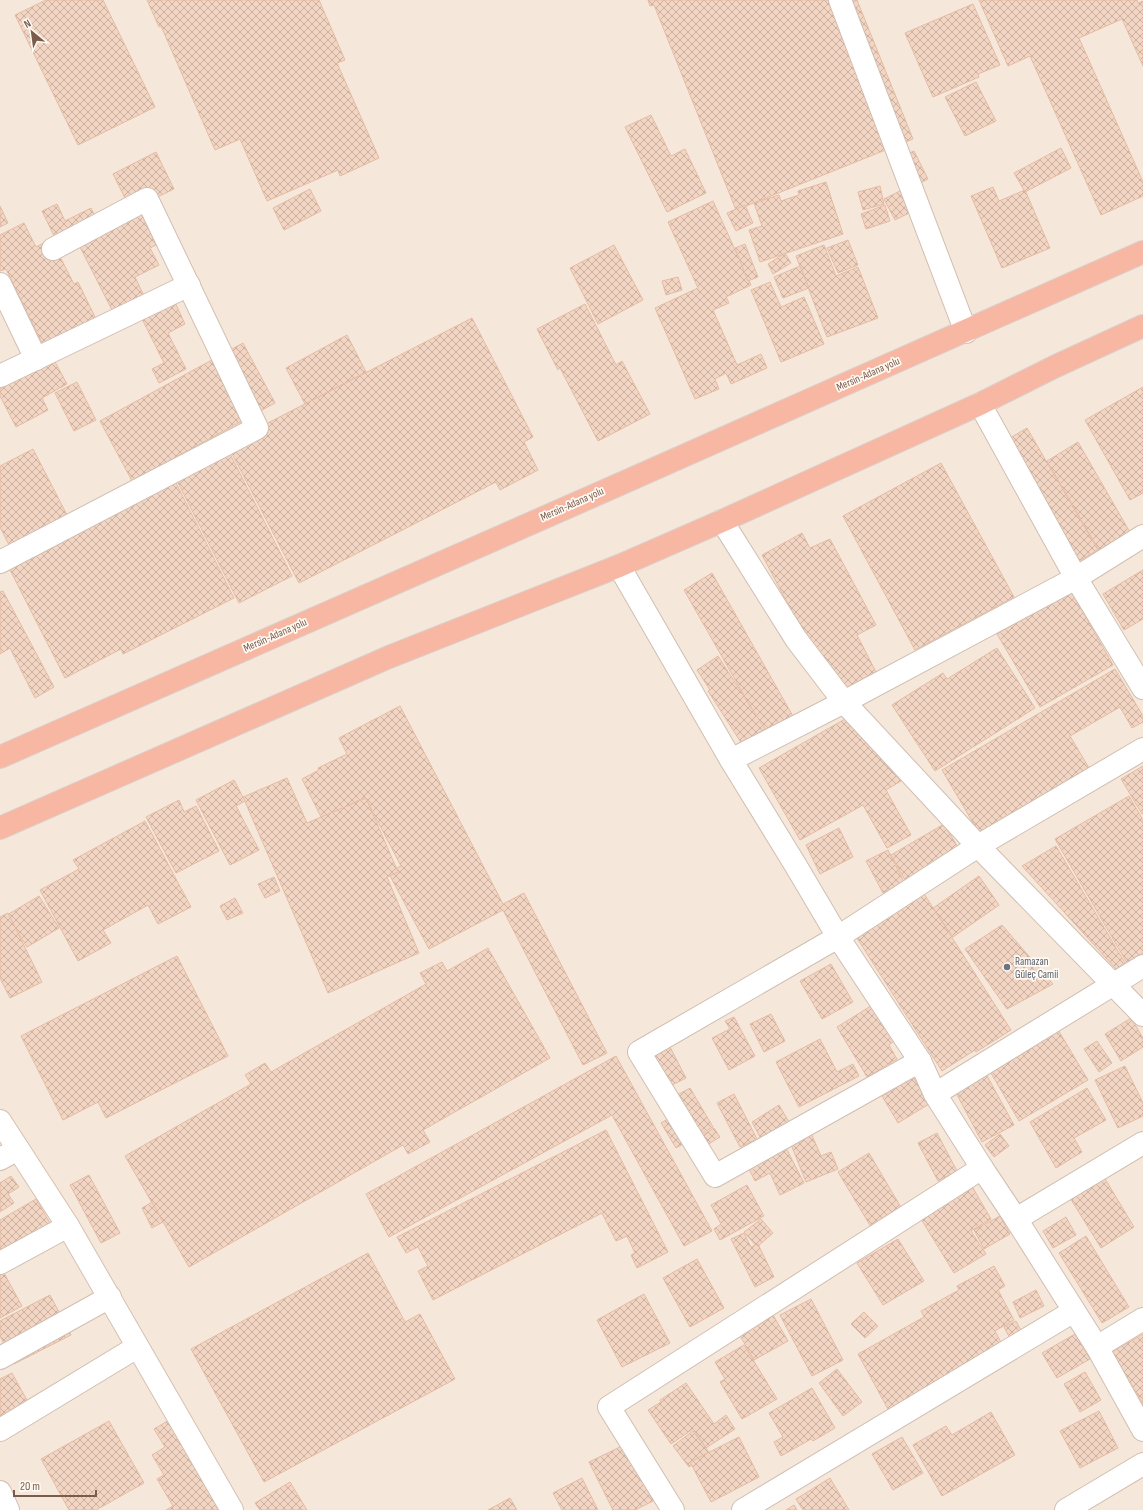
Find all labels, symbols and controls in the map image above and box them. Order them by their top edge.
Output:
north arrow [12,12,52,52]
text: N [22,17,33,31]
street label: Mersin-Adana yolu [834,354,902,394]
street label: Mersin-Adana yolu [538,484,606,524]
street label: Mersin-Adana yolu [241,615,309,655]
place label: Ramazan Güleç Camii [1015,955,1058,981]
marker: Ramazan Güleç Camii [1002,962,1012,972]
scale bar [14,1472,96,1498]
text: 20 m [20,1479,40,1494]

